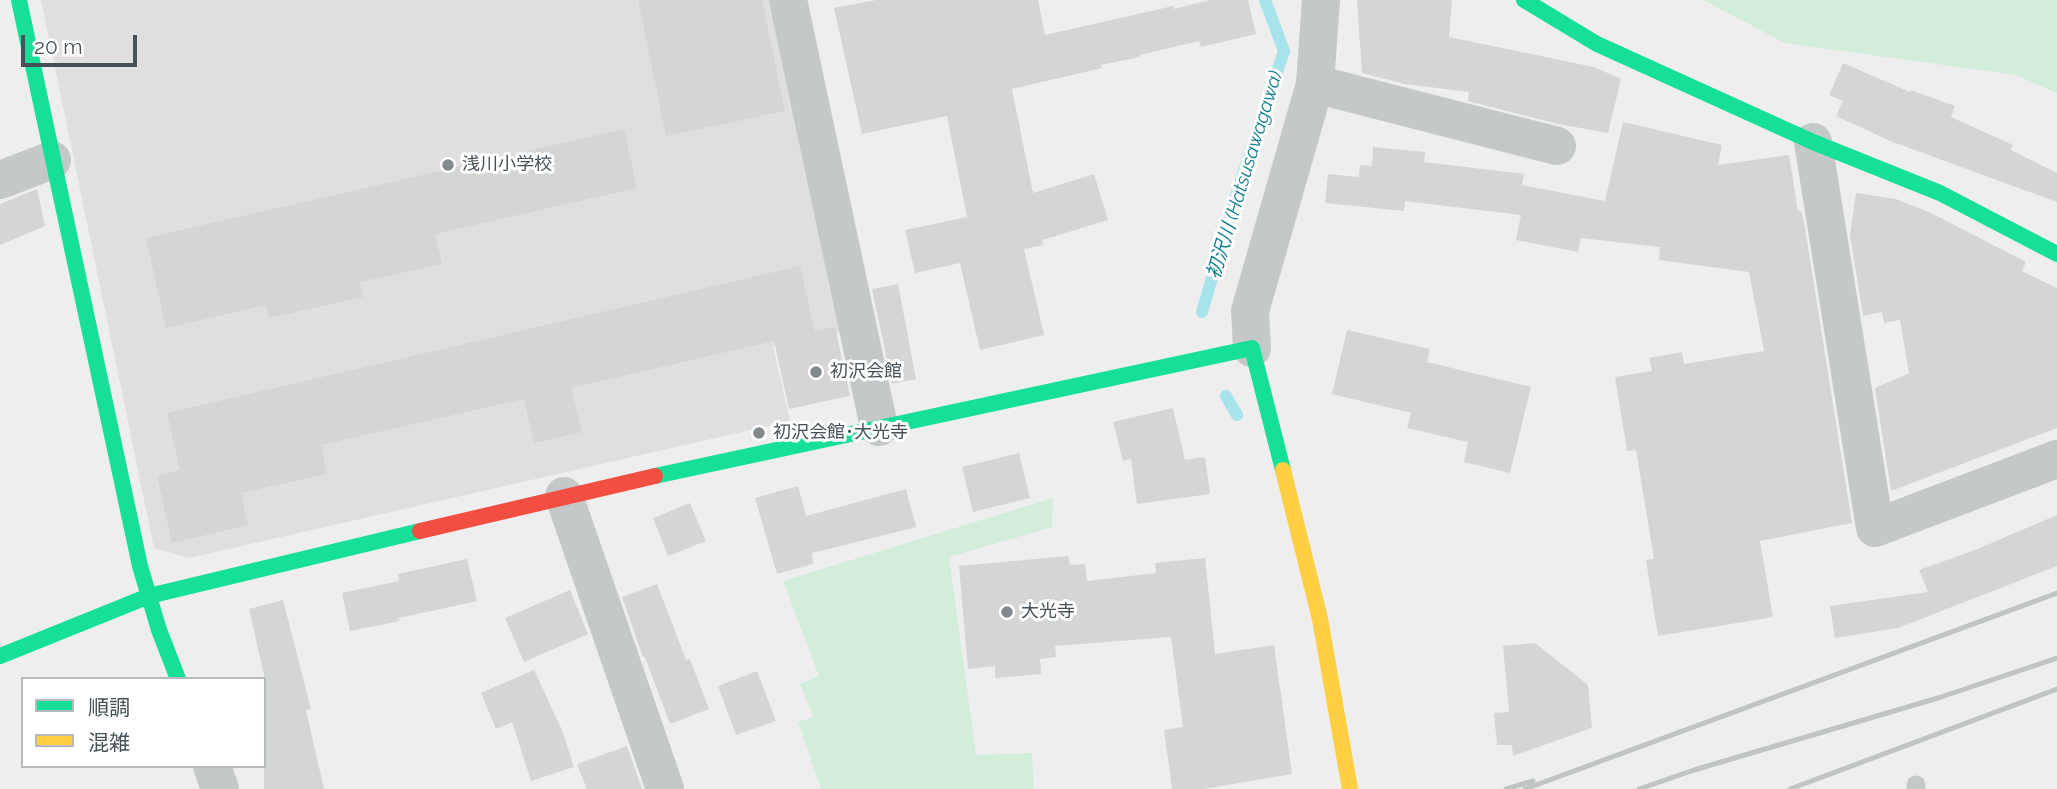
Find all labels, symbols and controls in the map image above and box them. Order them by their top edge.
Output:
scale bar [24,21,140,65]
text: 20 m [34,34,82,59]
water label: 初沢川 (Hatsusawagawa) [1203,68,1287,282]
place label: 浅川小学校 [462,154,552,176]
marker: 浅川小学校 [440,157,456,173]
place label: 初沢会館 [830,361,902,383]
marker: 初沢会館 [808,364,824,380]
place label: 初沢会館･大光寺 [773,422,908,444]
marker: 初沢会館･大光寺 [751,425,767,441]
place label: 大光寺 [1021,601,1075,623]
marker: 大光寺 [999,604,1015,620]
legend [21,677,266,768]
text: 順調 [88,695,130,720]
text: 混雑 [88,730,130,755]

